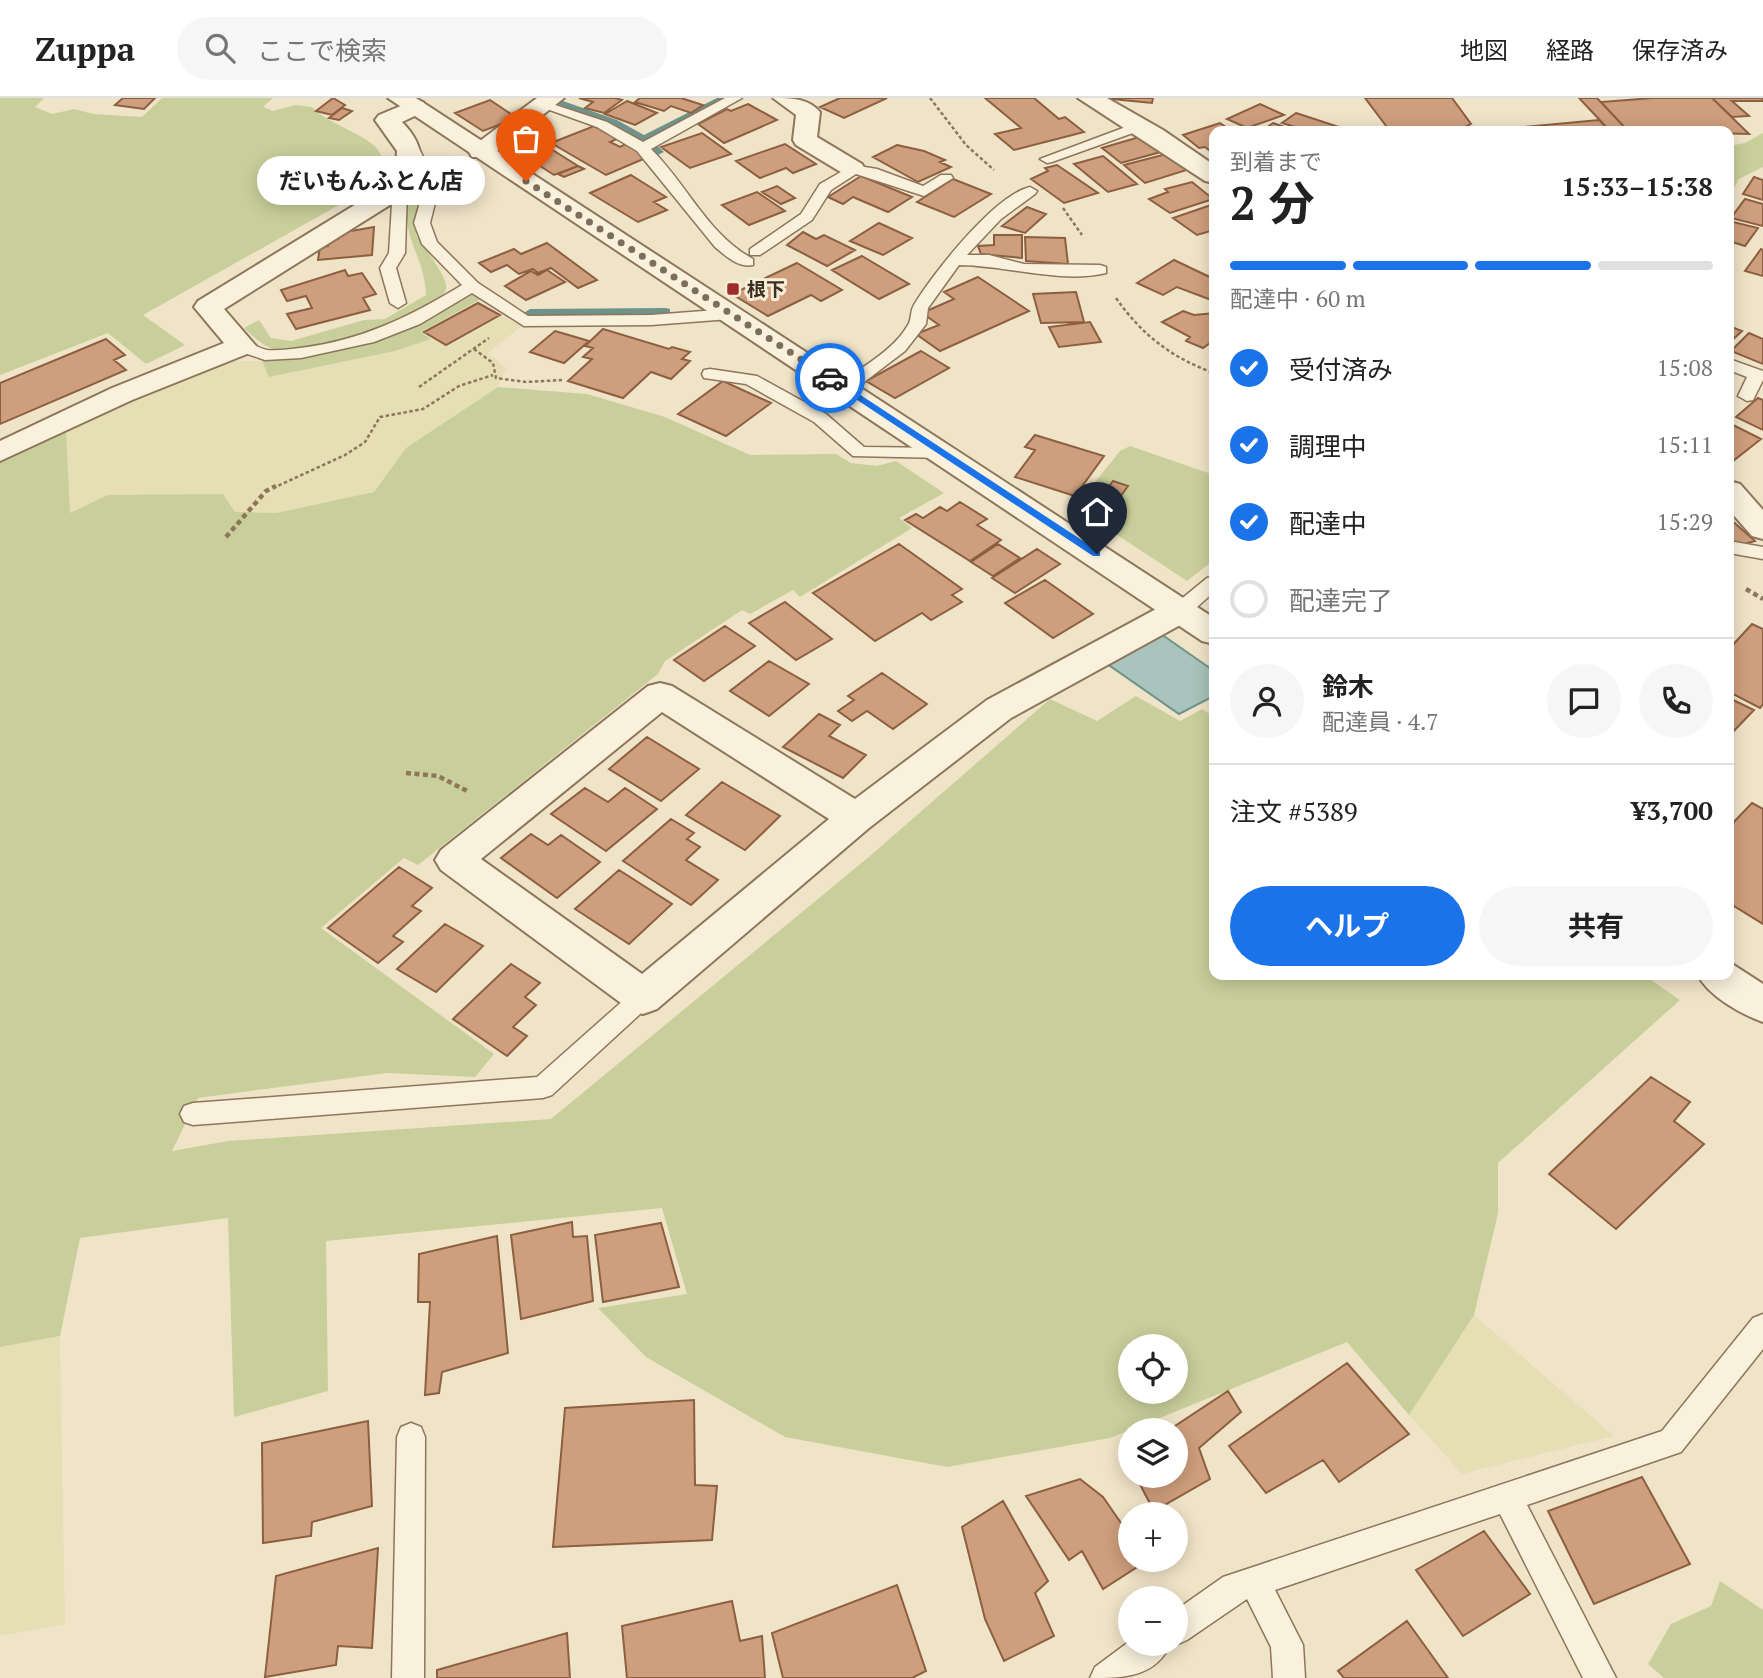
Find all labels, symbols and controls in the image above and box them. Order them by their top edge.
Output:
search box [177,17,667,80]
text: Zuppa [35,27,135,70]
icon: search [201,29,239,67]
text: ここで検索 [257,33,387,67]
text: 地図 [1460,34,1508,66]
text: 経路 [1546,34,1594,66]
text: 保存済み [1632,34,1728,66]
pin [496,109,556,181]
icon: bag [507,120,545,158]
text: 到着まで [1230,146,1322,177]
callout: だいもんふとん店 [256,156,484,206]
text: だいもんふとん店 [279,165,463,196]
text: 15:33–15:38 [1561,169,1713,203]
text: 2 分 [1230,172,1314,233]
place label: 根下 [747,276,785,301]
marker: 根下 [725,281,741,297]
text: 配達中 · 60 m [1230,283,1366,314]
courier [795,343,865,413]
icon: check [1230,349,1268,387]
text: 受付済み [1289,352,1393,386]
text: 15:08 [1656,352,1713,383]
icon: car [811,359,849,397]
icon: check [1230,426,1268,464]
text: 調理中 [1289,429,1367,463]
text: 15:11 [1656,429,1713,460]
pin [1067,482,1127,554]
icon: home [1078,493,1116,531]
icon: check [1230,503,1268,541]
text: 配達中 [1289,506,1367,540]
text: 15:29 [1656,506,1713,537]
text: 配達完了 [1289,583,1393,617]
button: person [1230,664,1304,738]
button: chat [1547,664,1621,738]
button: phone [1639,664,1713,738]
text: 鈴木 [1322,669,1374,703]
text: 配達員 · 4.7 [1322,706,1439,737]
text: ¥3,700 [1632,793,1713,827]
text: 注文 #5389 [1230,794,1358,828]
button: ヘルプ [1230,886,1465,966]
button: 共有 [1479,886,1713,966]
map controls [1118,1334,1188,1656]
button: locate [1118,1334,1188,1404]
button: layers [1118,1418,1188,1488]
button: + [1118,1502,1188,1572]
button: − [1118,1586,1188,1656]

